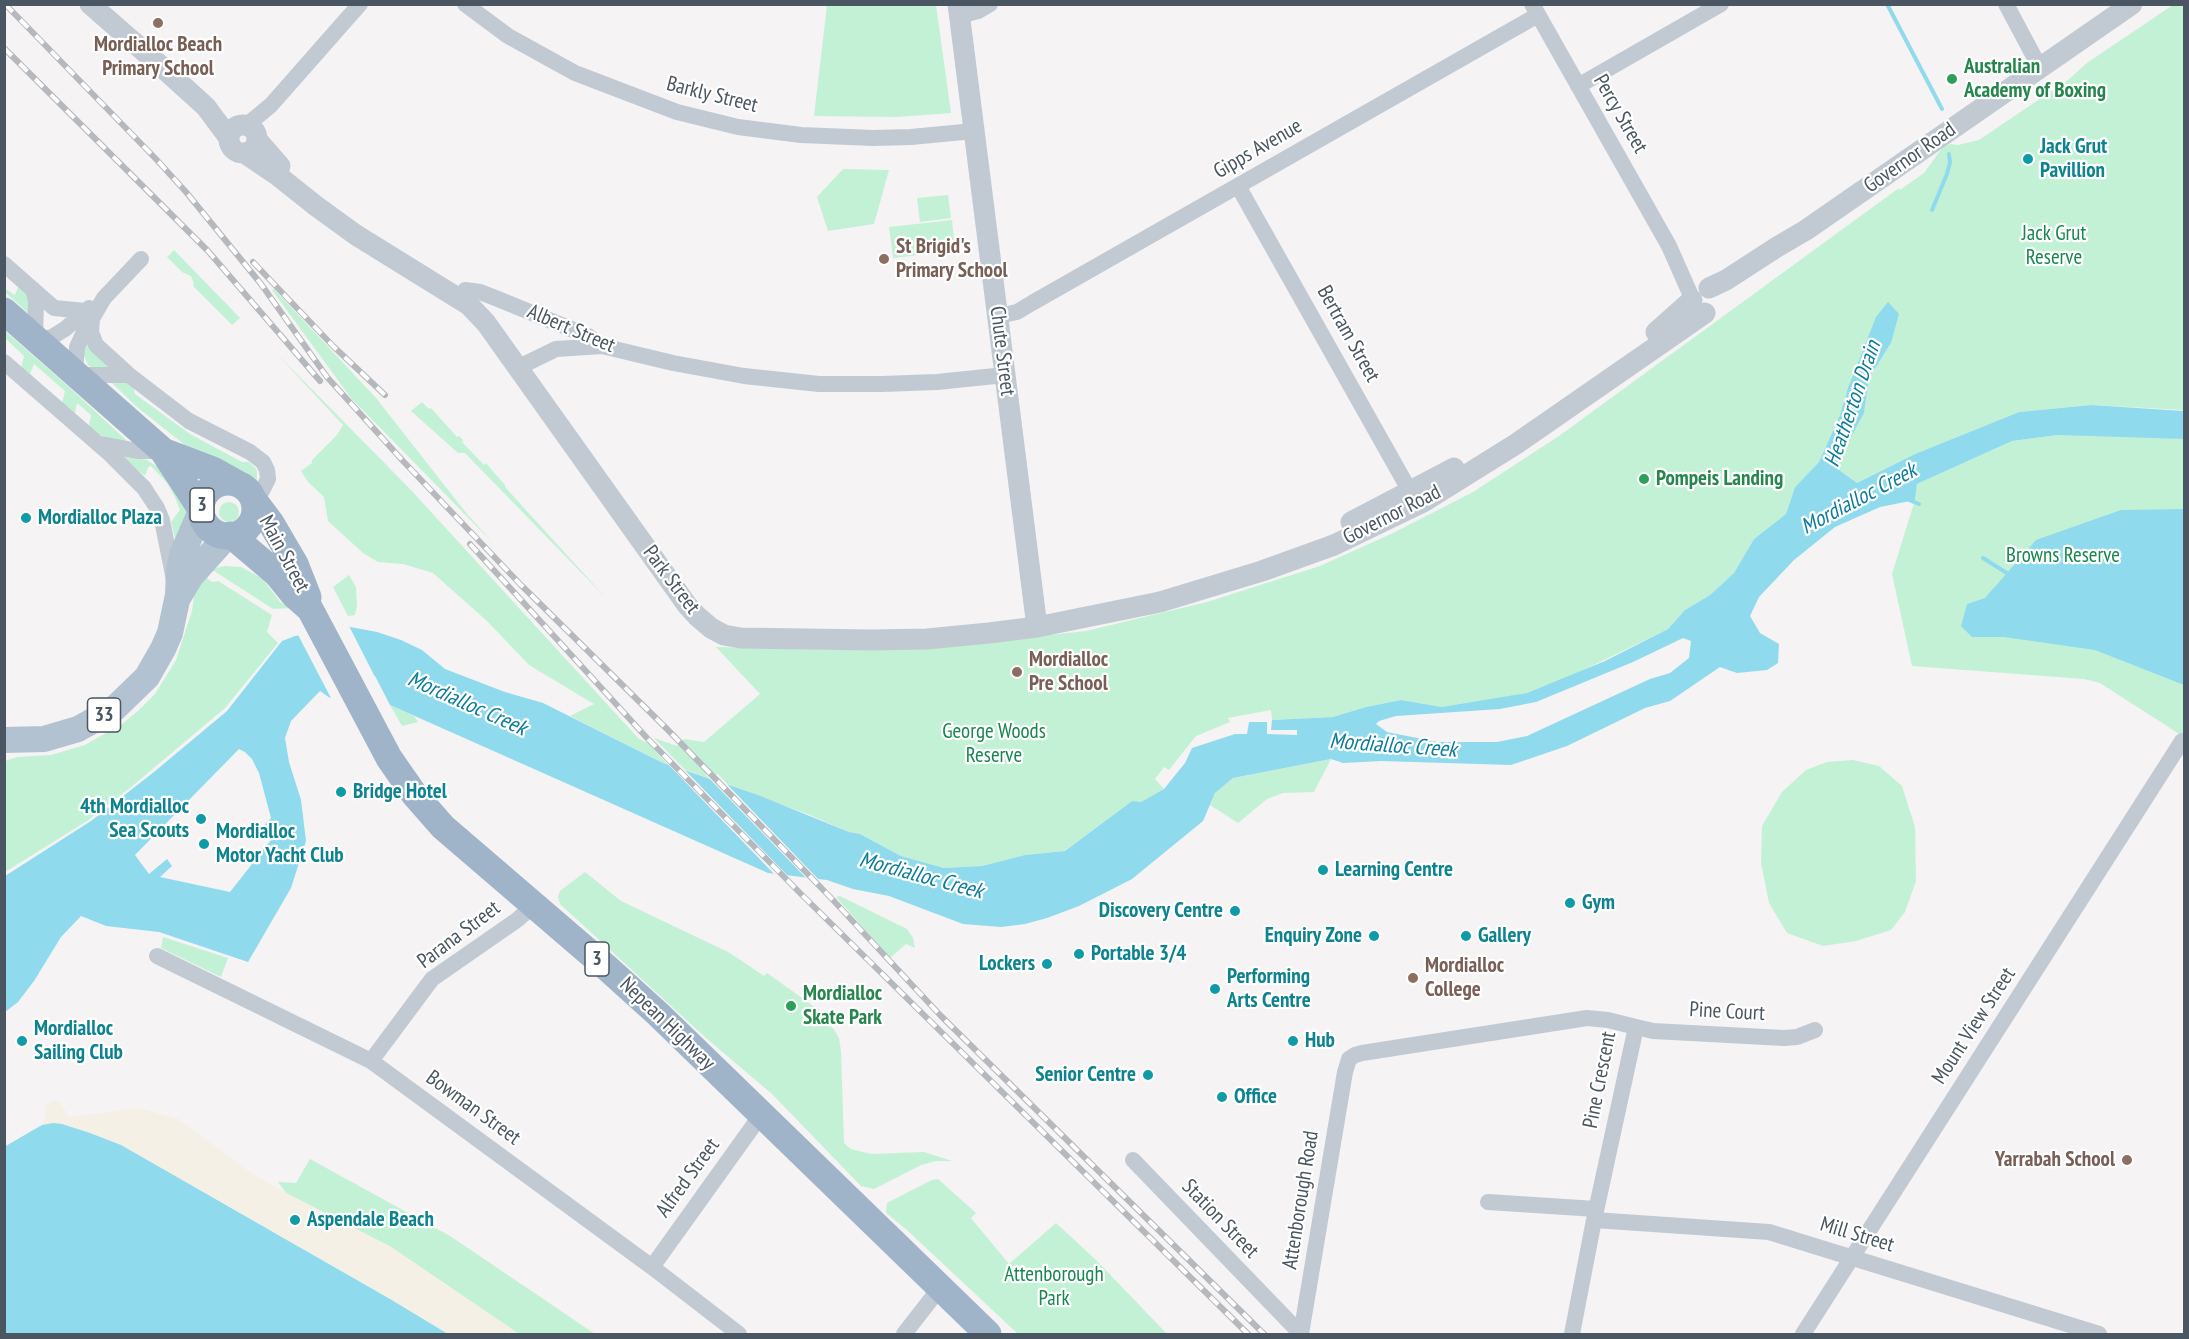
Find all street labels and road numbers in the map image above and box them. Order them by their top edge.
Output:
street label: Percy Street [1587,70,1653,158]
street label: Barkly Street [664,72,760,118]
street label: Gipps Avenue [1209,114,1307,184]
street label: Governor Road [1859,117,1961,199]
street label: Bertram Street [1311,281,1385,387]
street label: Albert Street [523,299,619,359]
street label: Chute Street [984,305,1020,397]
street label: Governor Road [1339,480,1445,550]
road number: 3 [190,488,214,522]
street label: Main Street [253,511,315,597]
street label: Park Street [637,541,705,619]
road number: 33 [88,698,120,732]
street label: Parana Street [413,896,505,974]
road number: 3 [585,942,609,976]
street label: Mount View Street [1927,963,2021,1089]
street label: Nepean Highway [614,972,720,1076]
street label: Pine Court [1689,997,1765,1027]
street label: Pine Crescent [1578,1029,1622,1131]
street label: Bowman Street [421,1065,525,1151]
street label: Attenborough Road [1278,1129,1324,1271]
street label: Alfred Street [651,1134,725,1222]
street label: Station Street [1176,1174,1264,1264]
street label: Mill Street [1817,1212,1897,1258]

